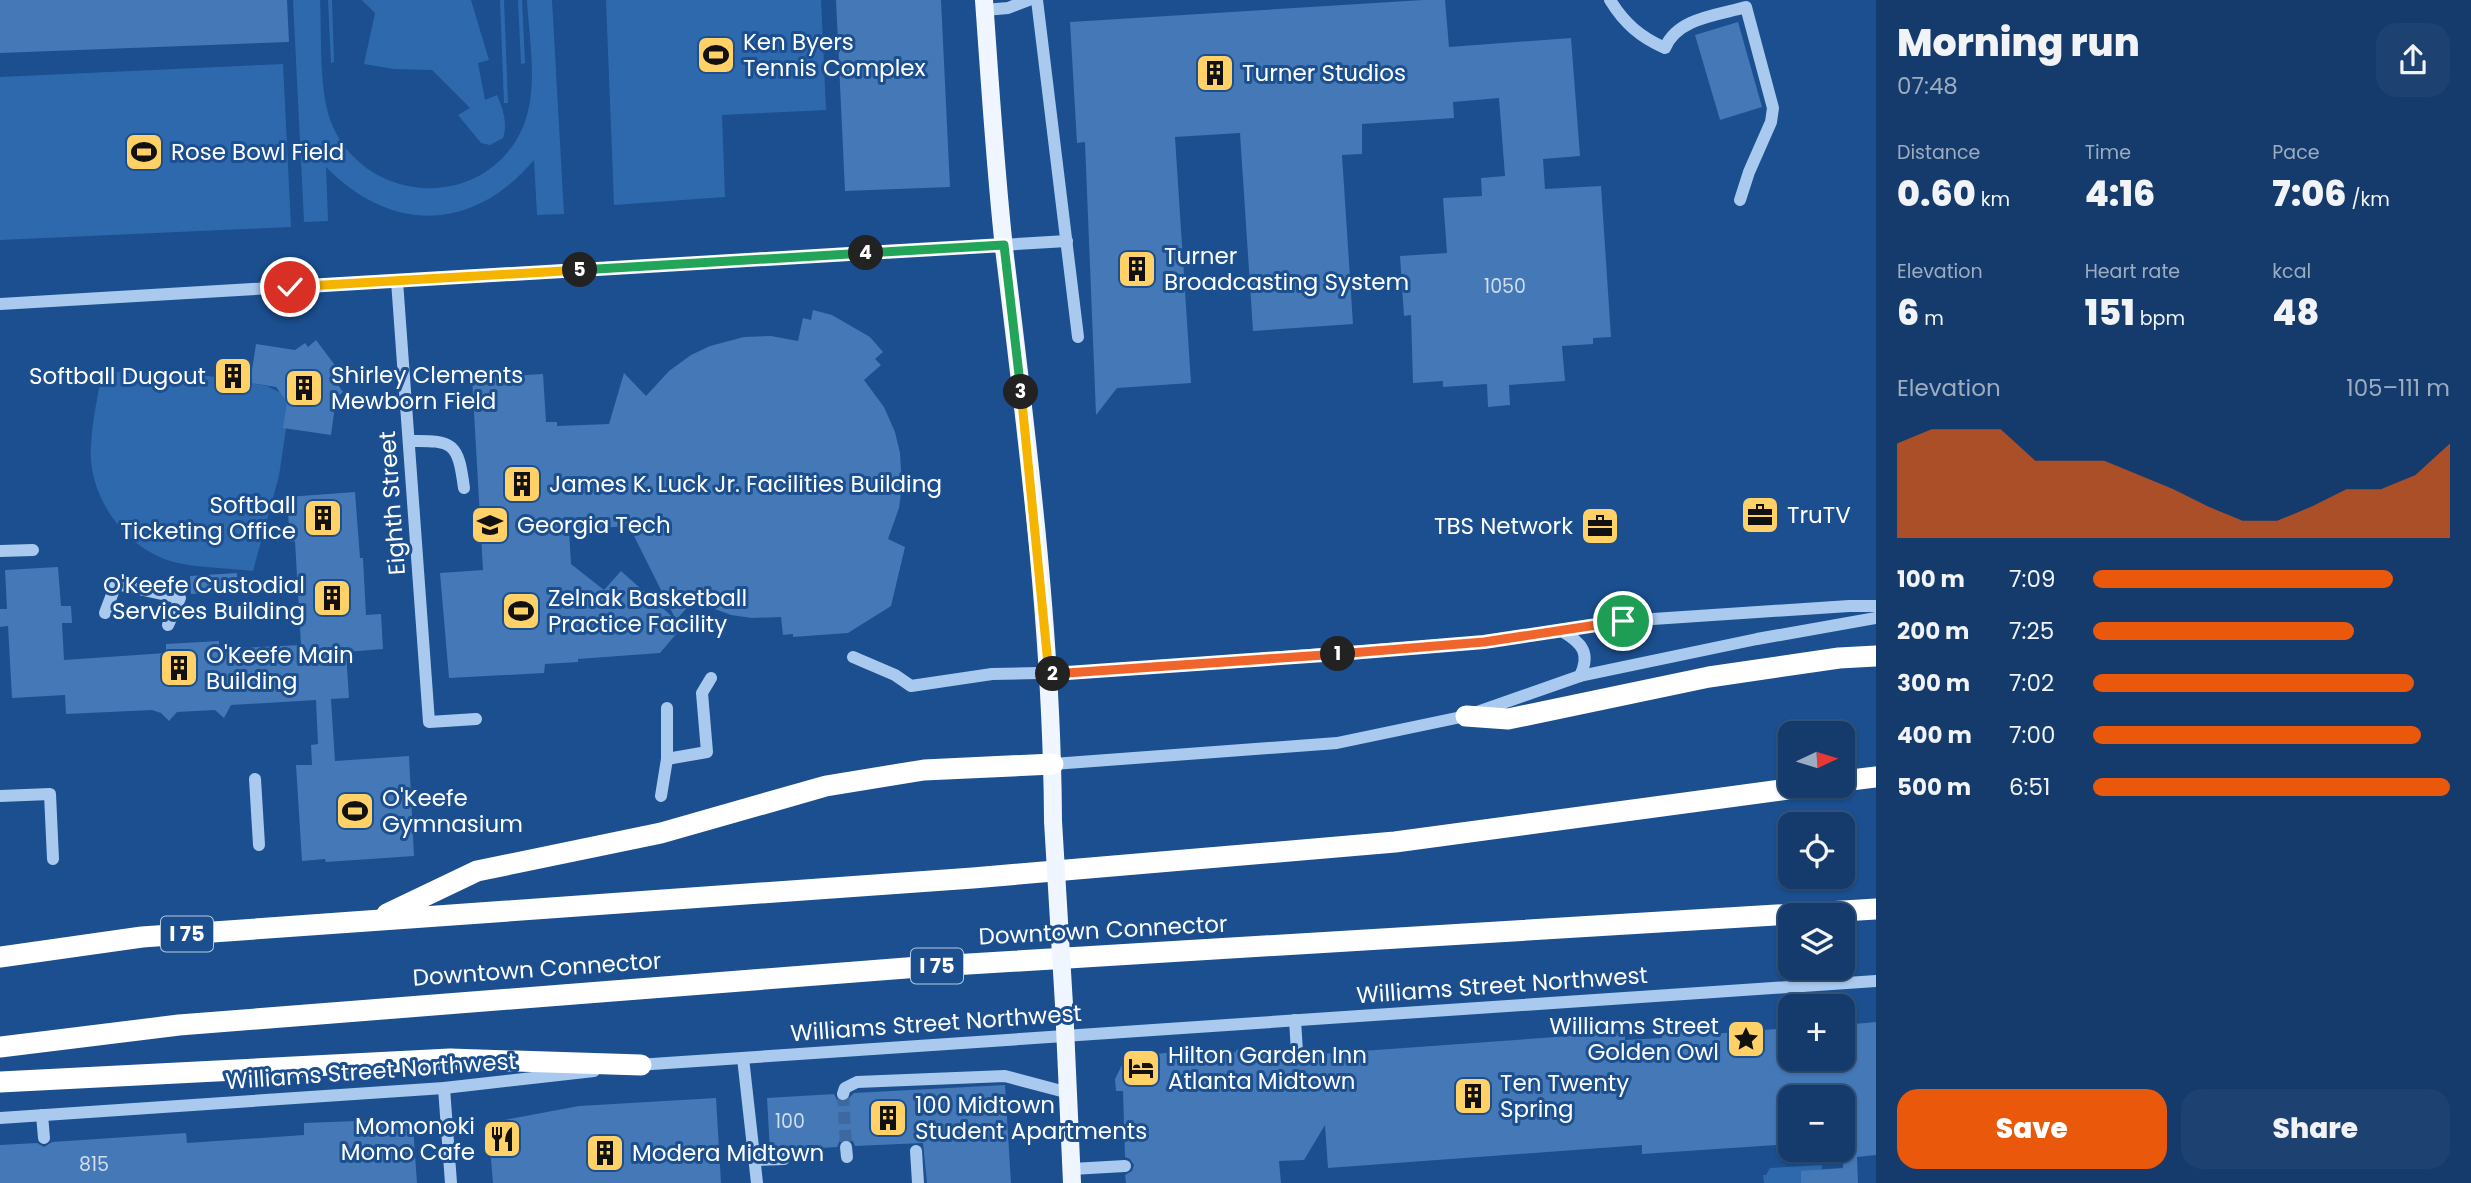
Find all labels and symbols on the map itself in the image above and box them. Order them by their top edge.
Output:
place label: Ken Byers Tennis Complex [743,26,926,84]
sports icon: Ken Byers Tennis Complex [695,34,737,76]
building icon: Turner Studios [1194,52,1236,94]
place label: Turner Studios [1242,57,1406,89]
sports icon: Rose Bowl Field [123,131,165,173]
place label: Rose Bowl Field [171,136,344,168]
pin: 4 [848,236,884,270]
place label: Turner Broadcasting System [1164,240,1409,298]
building icon: Turner Broadcasting System [1116,248,1158,290]
pin: 5 [562,252,598,288]
pin [260,257,320,317]
house number: 1050 [1484,273,1526,300]
building icon: Softball Dugout [212,355,254,397]
place label: Shirley Clements Mewborn Field [331,359,523,417]
place label: Softball Dugout [29,360,206,392]
building icon: Shirley Clements Mewborn Field [283,367,325,409]
pin: 3 [1004,374,1038,410]
street label: Eighth Street [371,430,413,576]
building icon: James K. Luck Jr. Facilities Building [501,463,543,505]
place label: James K. Luck Jr. Facilities Building [549,468,942,500]
place label: Softball Ticketing Office [120,489,296,547]
office icon: TruTV [1739,494,1781,536]
building icon: Softball Ticketing Office [302,497,344,539]
place label: TruTV [1787,499,1851,531]
school or university icon: Georgia Tech [469,504,511,546]
office icon: TBS Network [1579,505,1621,547]
place label: Georgia Tech [517,509,671,541]
place label: TBS Network [1434,510,1573,542]
place label: O'Keefe Custodial Services Building [103,569,305,627]
building icon: O'Keefe Custodial Services Building [311,577,353,619]
place label: Zelnak Basketball Practice Facility [548,582,747,640]
sports icon: Zelnak Basketball Practice Facility [500,590,542,632]
pin [1593,591,1653,651]
pin: 1 [1320,636,1356,672]
place label: O'Keefe Main Building [206,639,354,697]
building icon: O'Keefe Main Building [158,647,200,689]
pin: 2 [1036,656,1070,692]
north arrow [1778,721,1855,798]
place label: O'Keefe Gymnasium [382,782,523,840]
sports icon: O'Keefe Gymnasium [334,790,376,832]
street label: Downtown Connector [978,908,1228,952]
road number: I 75 [161,916,213,951]
street label: Downtown Connector [412,944,662,994]
road number: I 75 [911,948,963,984]
street label: Williams Street Northwest [1355,959,1649,1011]
street label: Williams Street Northwest [789,997,1083,1049]
place label: Williams Street Golden Owl [1549,1010,1719,1068]
place icon: Williams Street Golden Owl [1725,1018,1767,1060]
place label: Hilton Garden Inn Atlanta Midtown [1168,1039,1367,1097]
street label: Williams Street Northwest [224,1045,518,1097]
hotel icon: Hilton Garden Inn Atlanta Midtown [1120,1047,1162,1089]
place label: Ten Twenty Spring [1500,1067,1629,1125]
building icon: Ten Twenty Spring [1452,1075,1494,1117]
place label: 100 Midtown Student Apartments [915,1089,1147,1147]
building icon: 100 Midtown Student Apartments [867,1097,909,1139]
house number: 100 [775,1108,805,1135]
place label: Momonoki Momo Cafe [341,1110,475,1168]
restaurant icon: Momonoki Momo Cafe [481,1118,523,1160]
building icon: Modera Midtown [584,1132,626,1174]
place label: Modera Midtown [632,1137,824,1169]
house number: 815 [79,1151,109,1178]

